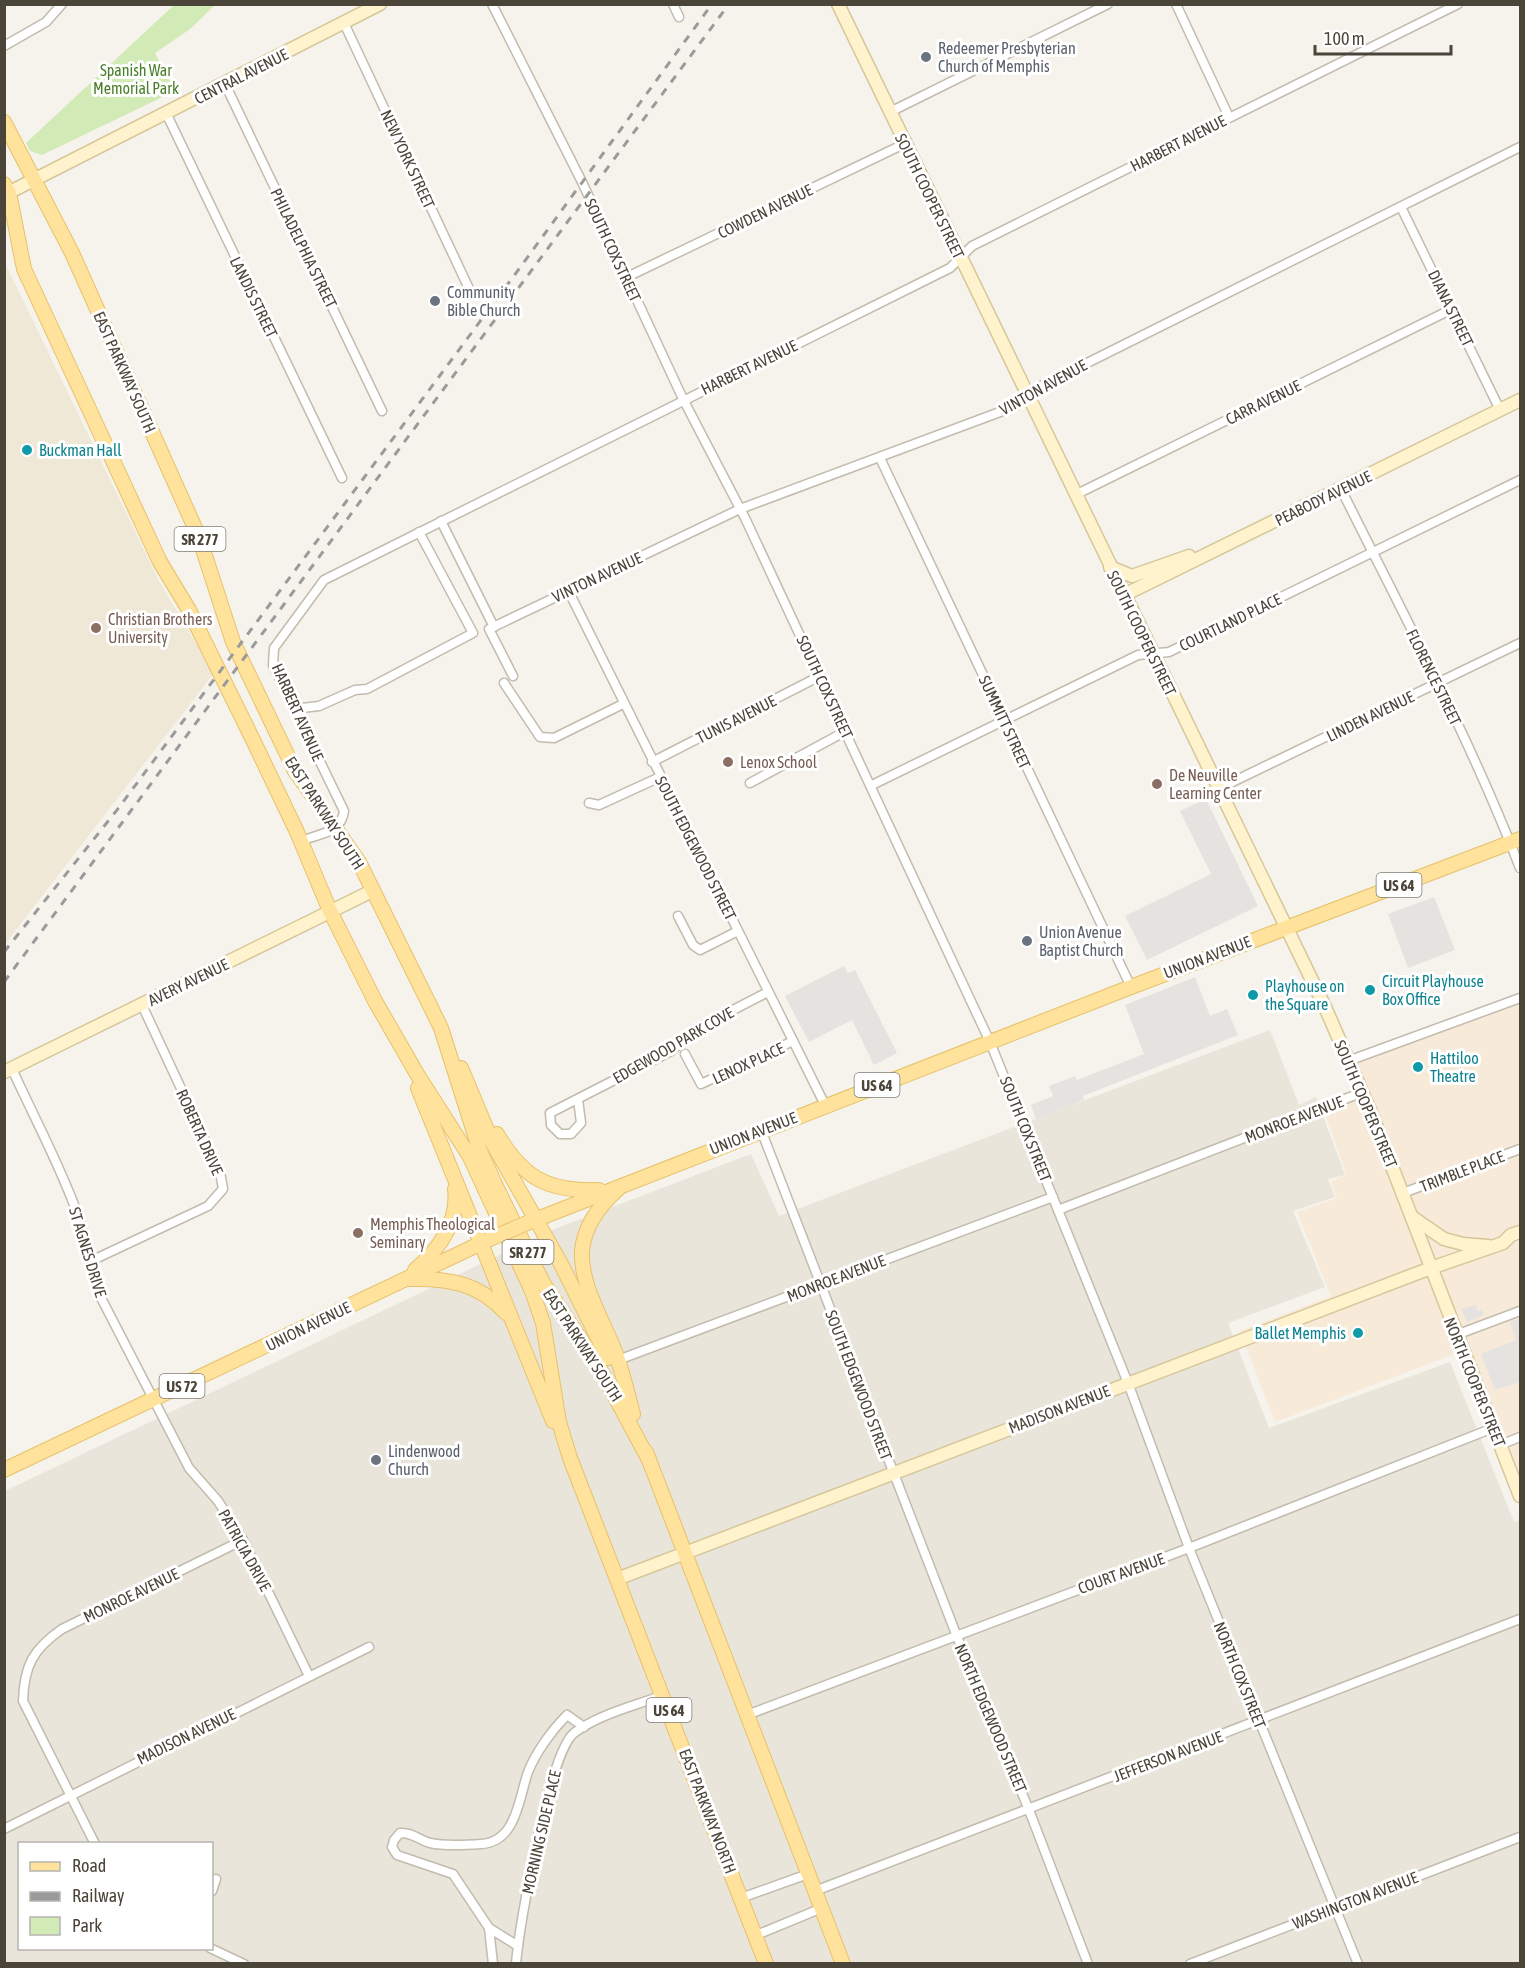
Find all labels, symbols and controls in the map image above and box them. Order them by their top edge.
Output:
scale bar [1315,18,1452,56]
text: 100 m [1324,28,1365,49]
place label: Redeemer Presbyterian Church of Memphis [938,39,1076,76]
street label: CENTRAL AVENUE [191,45,291,107]
marker: Redeemer Presbyterian Church of Memphis [919,50,933,64]
park label: Spanish War Memorial Park [93,61,179,97]
street label: NEW YORK STREET [377,107,439,211]
street label: HARBERT AVENUE [1127,111,1229,175]
street label: SOUTH COOPER STREET [892,131,968,261]
street label: COWDEN AVENUE [715,180,815,242]
street label: PHILADELPHIA STREET [267,185,341,311]
street label: SOUTH COX STREET [581,196,645,304]
street label: LANDIS STREET [227,254,281,340]
street label: DIANA STREET [1425,267,1477,349]
place label: Community Bible Church [447,283,520,319]
marker: Community Bible Church [428,294,442,308]
street label: EAST PARKWAY SOUTH [90,309,160,435]
street label: HARBERT AVENUE [698,336,800,398]
street label: VINTON AVENUE [996,356,1090,418]
street label: CARR AVENUE [1223,376,1304,428]
place label: Buckman Hall [39,441,122,459]
marker: Buckman Hall [20,443,34,457]
street label: PEABODY AVENUE [1272,467,1374,529]
road number: SR 277 [174,527,226,551]
street label: VINTON AVENUE [549,548,645,606]
street label: SOUTH COOPER STREET [1104,568,1180,698]
street label: COURTLAND PLACE [1176,589,1284,654]
place label: Christian Brothers University [108,610,213,647]
marker: Christian Brothers University [89,621,103,635]
street label: FLORENCE STREET [1403,626,1465,728]
street label: SOUTH COX STREET [793,633,857,741]
street label: HARBERT AVENUE [269,661,328,764]
street label: SUMMITT STREET [976,673,1034,771]
street label: LINDEN AVENUE [1323,687,1417,745]
street label: TUNIS AVENUE [693,691,779,747]
street label: EAST PARKWAY SOUTH [282,753,368,873]
place label: Lenox School [740,753,818,771]
marker: Lenox School [721,755,735,769]
place label: De Neuville Learning Center [1169,766,1262,803]
street label: SOUTH EDGEWOOD STREET [652,773,740,923]
marker: De Neuville Learning Center [1150,777,1164,791]
road number: US 64 [1376,873,1422,897]
place label: Union Avenue Baptist Church [1039,923,1123,960]
street label: UNION AVENUE [1161,932,1253,982]
marker: Union Avenue Baptist Church [1020,934,1034,948]
street label: AVERY AVENUE [145,955,231,1009]
place label: Circuit Playhouse Box Office [1382,972,1484,1008]
place label: Playhouse on the Square [1265,977,1345,1014]
marker: Circuit Playhouse Box Office [1363,983,1377,997]
marker: Playhouse on the Square [1246,988,1260,1002]
street label: EDGEWOOD PARK COVE [610,1003,737,1087]
street label: SOUTH COOPER STREET [1331,1038,1401,1170]
street label: LENOX PLACE [709,1039,787,1087]
place label: Hattiloo Theatre [1430,1049,1479,1085]
marker: Hattiloo Theatre [1411,1060,1425,1074]
road number: US 64 [854,1073,900,1097]
street label: SOUTH COX STREET [997,1074,1055,1184]
street label: ROBERTA DRIVE [173,1086,227,1178]
street label: MONROE AVENUE [1242,1092,1346,1146]
street label: UNION AVENUE [707,1108,799,1158]
street label: TRIMBLE PLACE [1417,1147,1507,1195]
street label: ST AGNES DRIVE [66,1205,110,1299]
place label: Memphis Theological Seminary [370,1215,496,1252]
marker: Memphis Theological Seminary [351,1226,365,1240]
road number: SR 277 [502,1240,554,1264]
street label: MONROE AVENUE [784,1251,888,1305]
street label: EAST PARKWAY SOUTH [540,1285,626,1405]
street label: UNION AVENUE [263,1298,353,1354]
street label: SOUTH EDGEWOOD STREET [822,1308,896,1462]
street label: NORTH COOPER STREET [1441,1315,1509,1449]
place label: Ballet Memphis [1254,1324,1346,1343]
marker: Ballet Memphis [1351,1326,1365,1340]
road number: US 72 [160,1374,204,1398]
street label: MADISON AVENUE [1006,1381,1112,1437]
place label: Lindenwood Church [388,1442,460,1478]
marker: Lindenwood Church [369,1453,383,1467]
street label: PATRICIA DRIVE [215,1506,275,1594]
street label: COURT AVENUE [1075,1549,1167,1597]
street label: MONROE AVENUE [81,1564,182,1626]
street label: NORTH COX STREET [1210,1619,1270,1731]
street label: NORTH EDGEWOOD STREET [951,1641,1031,1795]
road number: US 64 [646,1698,692,1722]
street label: MADISON AVENUE [134,1704,238,1768]
street label: JEFFERSON AVENUE [1111,1727,1225,1785]
street label: EAST PARKWAY NORTH [676,1746,740,1876]
street label: MORNING SIDE PLACE [518,1768,564,1896]
legend [18,1842,213,1950]
text: Road [72,1855,106,1876]
street label: WASHINGTON AVENUE [1290,1868,1420,1932]
text: Railway [72,1885,124,1906]
text: Park [72,1915,102,1936]

